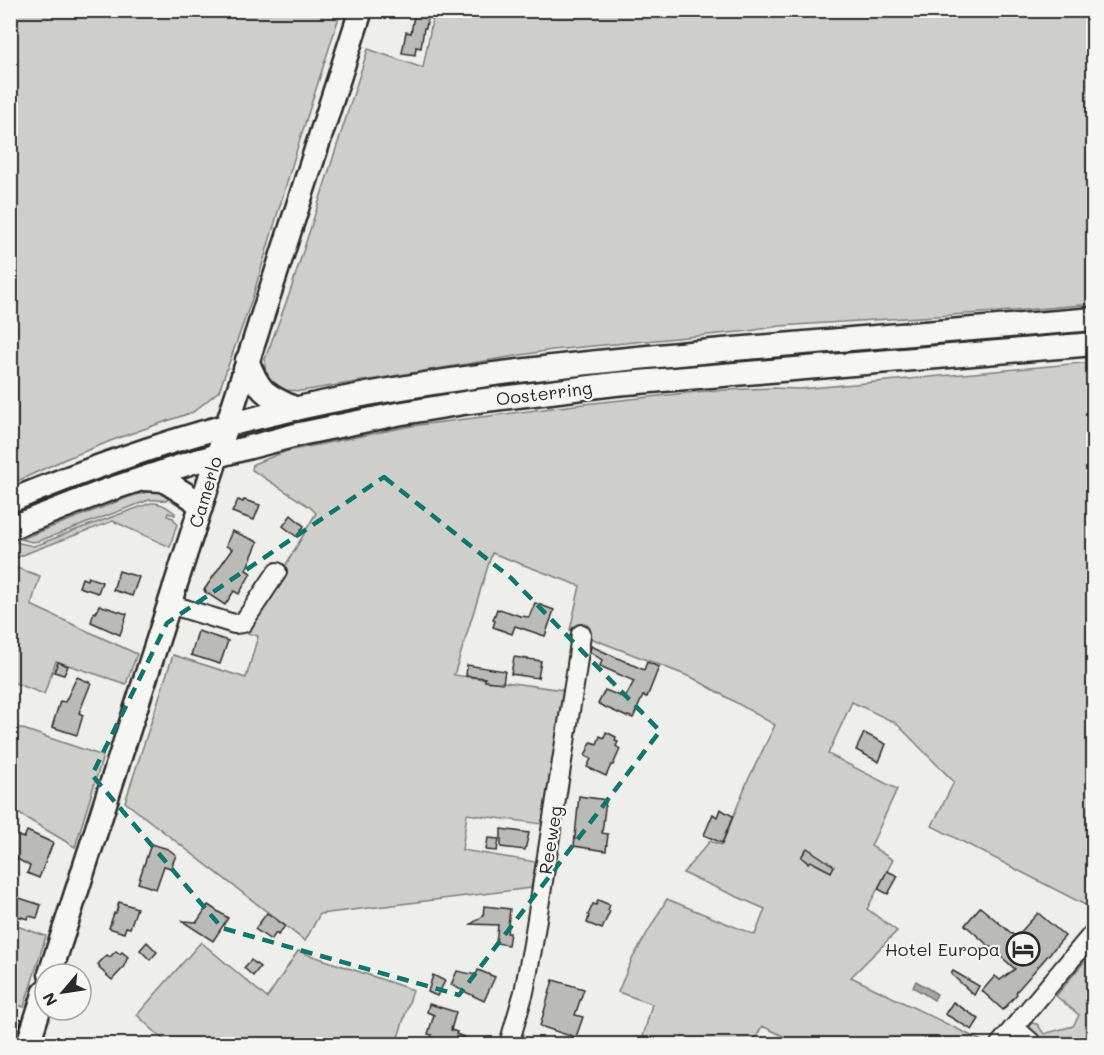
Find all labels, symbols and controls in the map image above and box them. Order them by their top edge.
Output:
street label: Oosterring [495,375,593,411]
street label: Camerlo [183,453,227,531]
street label: Reeweg [533,804,567,876]
hotel icon: Hotel Europa [1005,931,1041,967]
place label: Hotel Europa [885,937,1000,961]
north arrow [33,962,93,1022]
text: N [37,989,62,1010]

